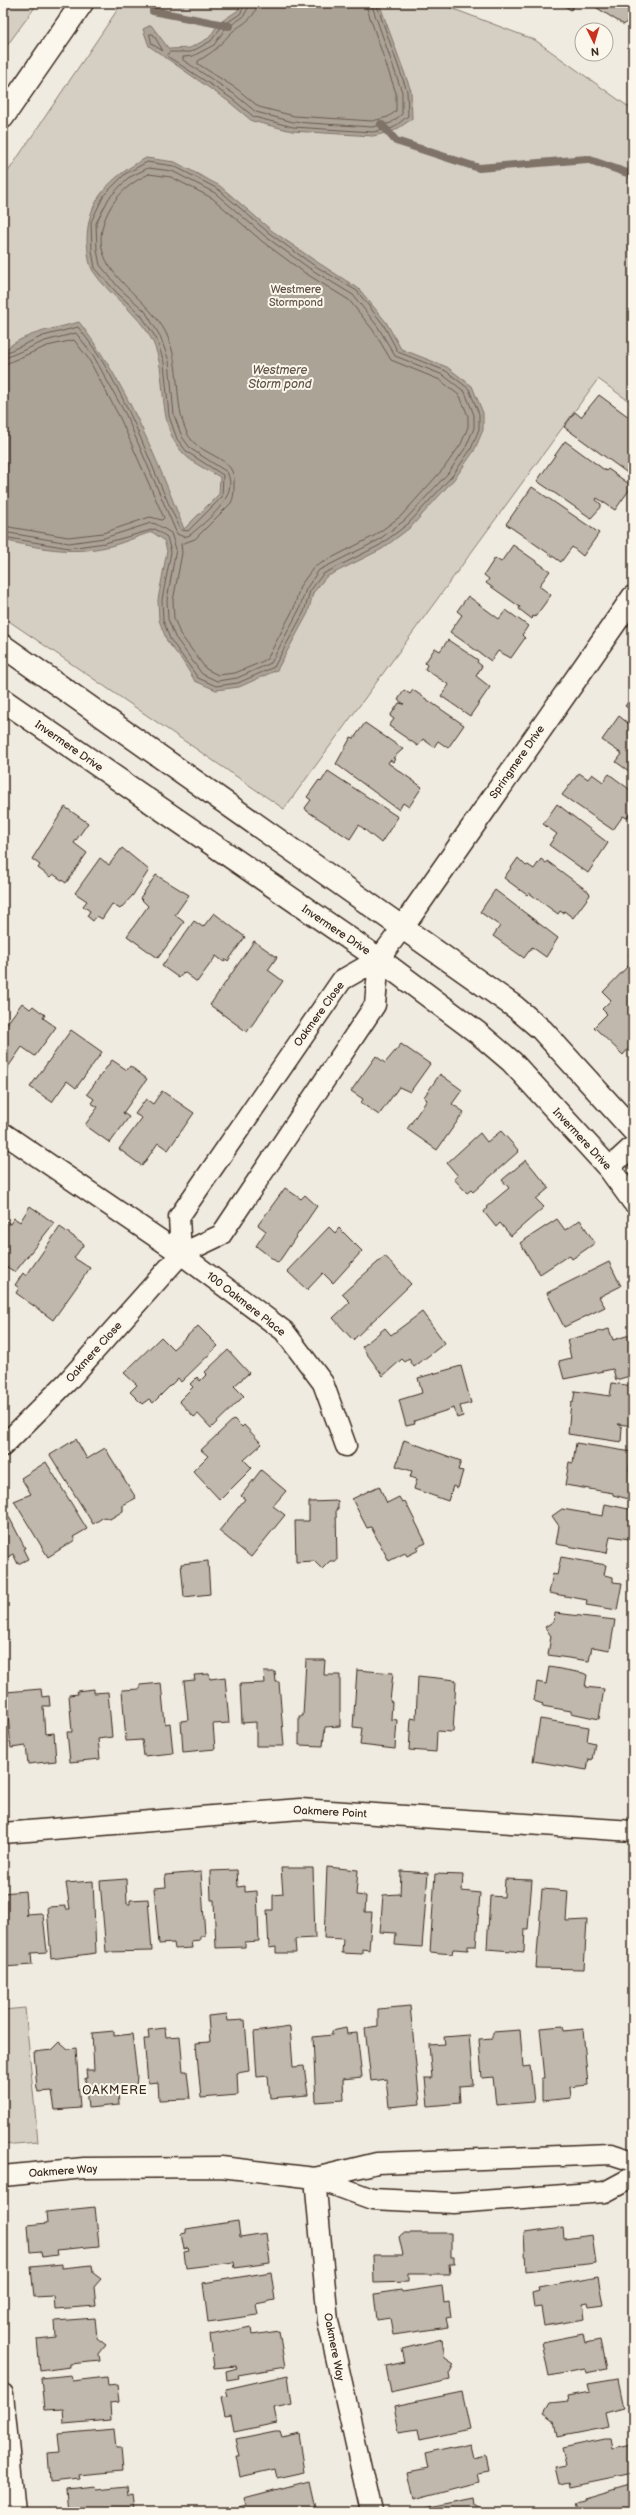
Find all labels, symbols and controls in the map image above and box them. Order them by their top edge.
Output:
north arrow [574,22,614,62]
text: N [590,45,600,58]
park label: Westmere Stormpond [269,283,323,309]
water label: Westmere Storm pond [248,363,313,392]
street label: Invermere Drive [33,718,106,775]
street label: Springmere Drive [487,722,548,801]
street label: Invermere Drive [299,902,373,958]
street label: Oakmere Close [291,979,347,1049]
street label: Invermere Drive [550,1105,614,1173]
street label: 100 Oakmere Place [204,1269,288,1339]
street label: Oakmere Close [63,1319,125,1385]
street label: Oakmere Point [293,1804,368,1820]
district label: OAKMERE [82,2083,148,2098]
street label: Oakmere Way [28,2162,98,2180]
street label: Oakmere Way [321,2312,347,2382]

